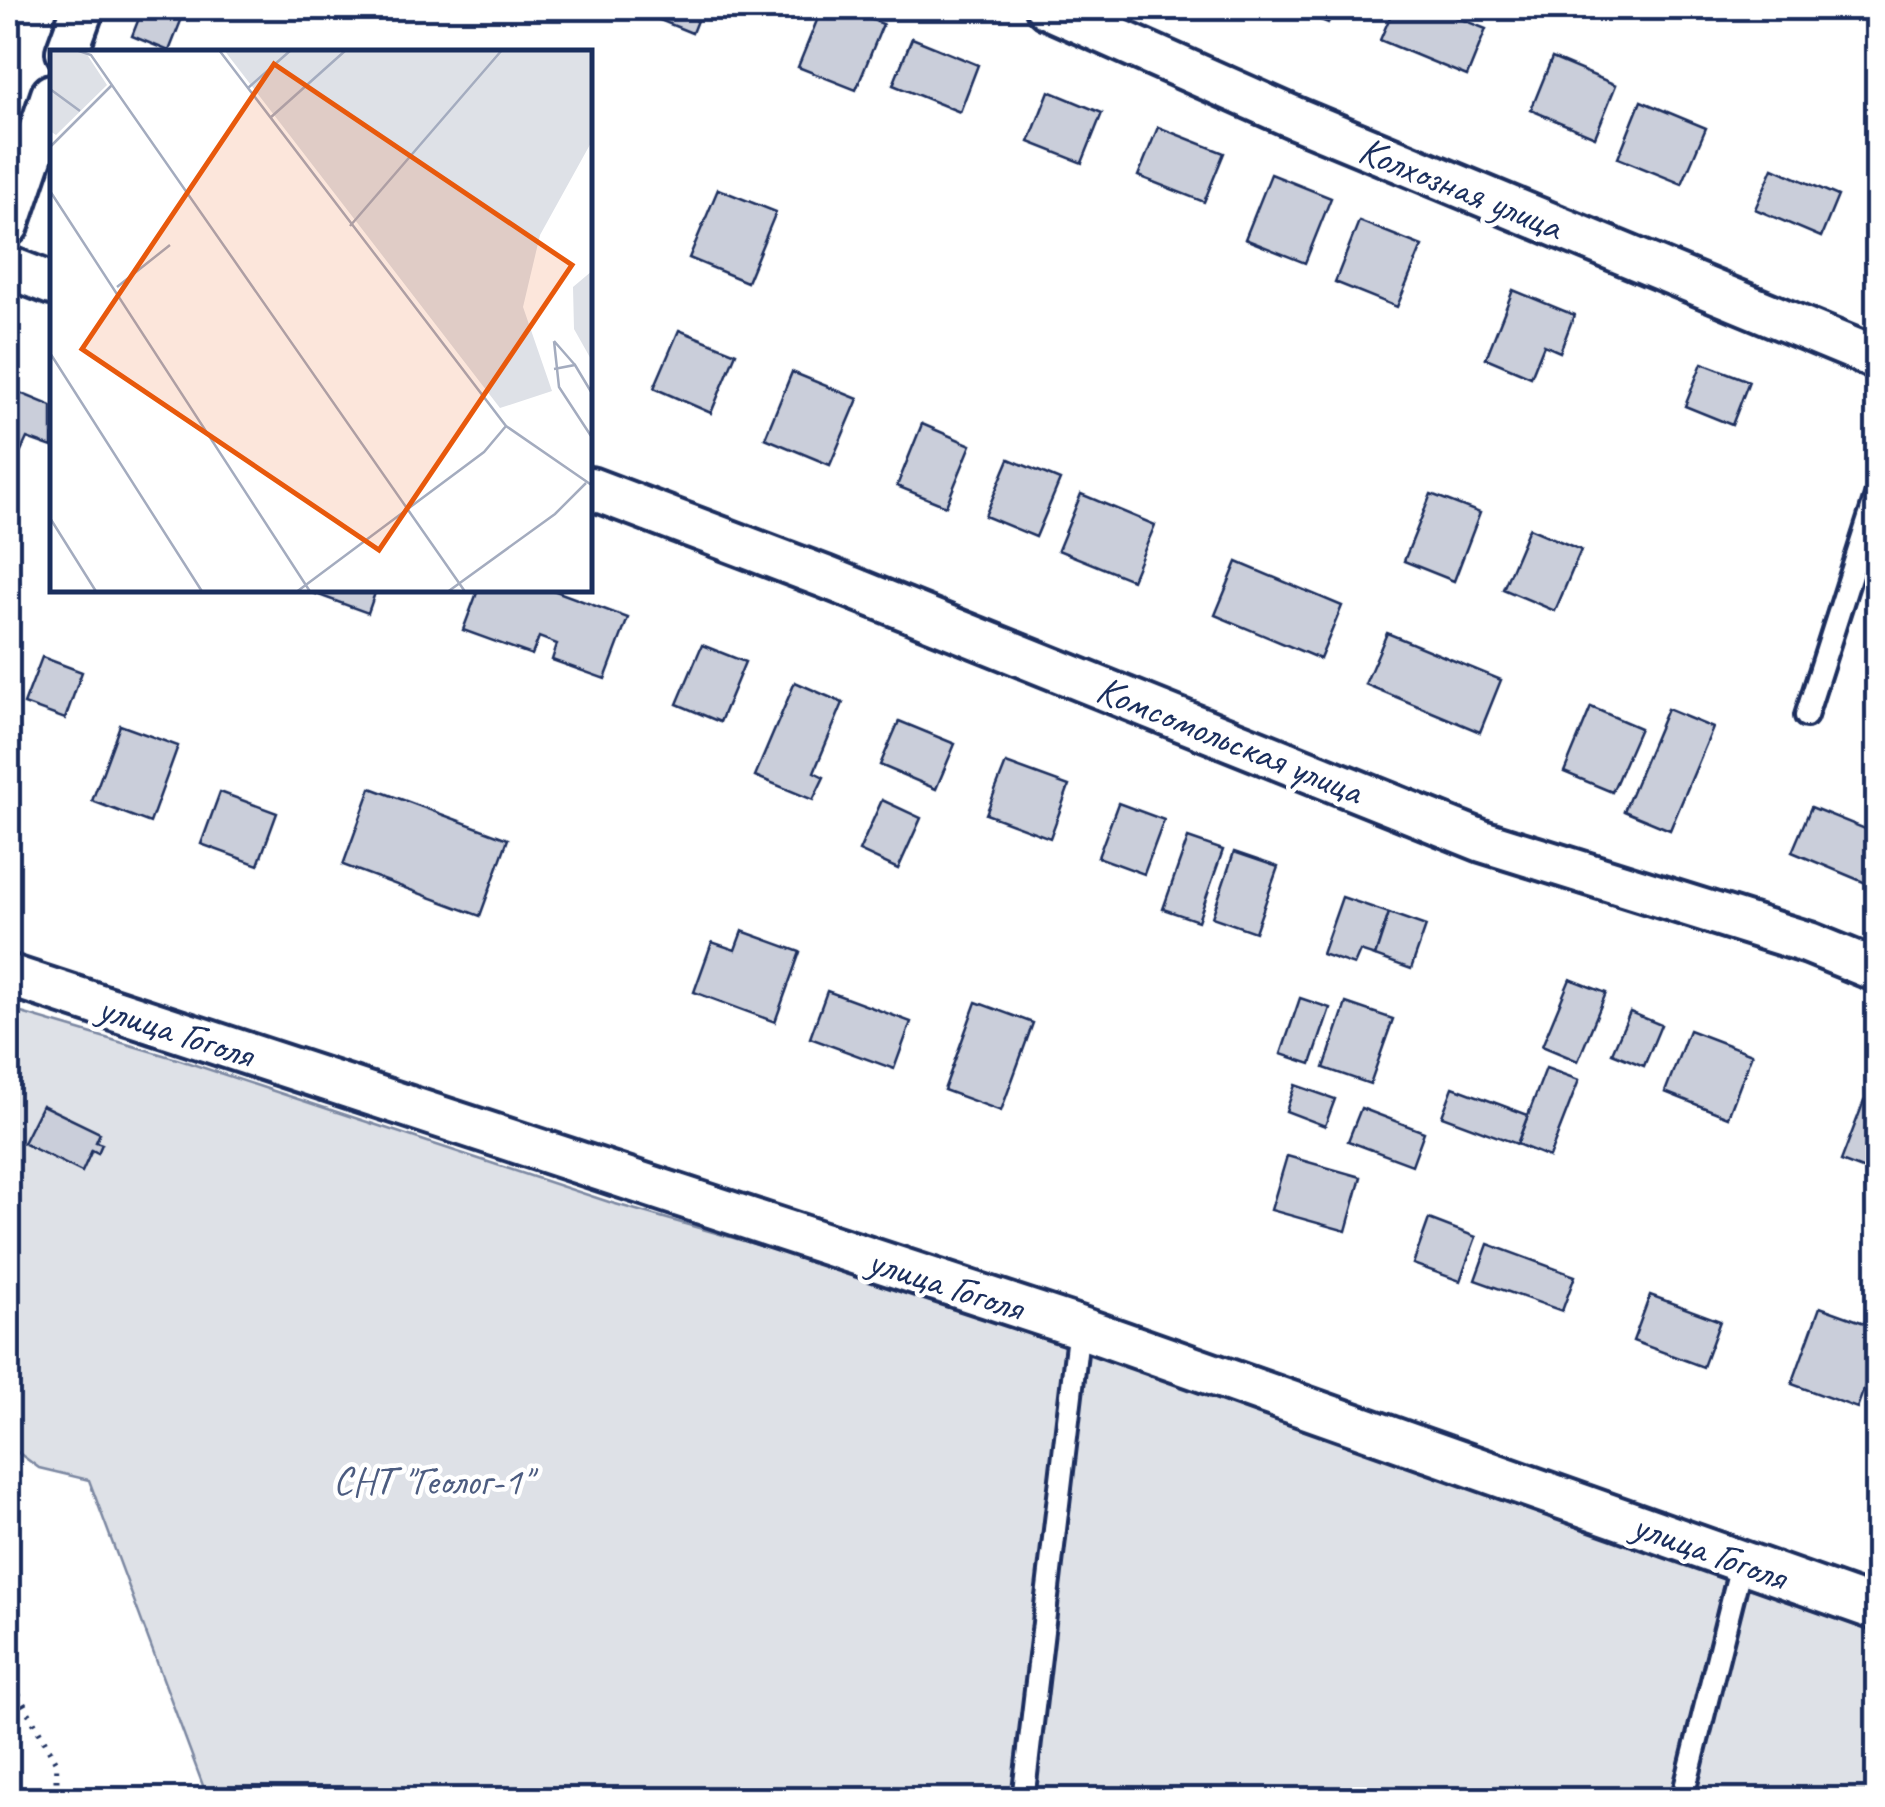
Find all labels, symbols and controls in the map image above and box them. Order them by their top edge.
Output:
inset map [50,50,592,592]
street label: Колхозная улица [1352,125,1572,252]
street label: Комсомольская улица [1090,664,1372,817]
street label: улица Гоголя [90,982,263,1080]
street label: улица Гоголя [860,1235,1033,1333]
park label: СНТ "Геолог-1" [333,1456,539,1506]
street label: улица Гоголя [1624,1499,1796,1603]

